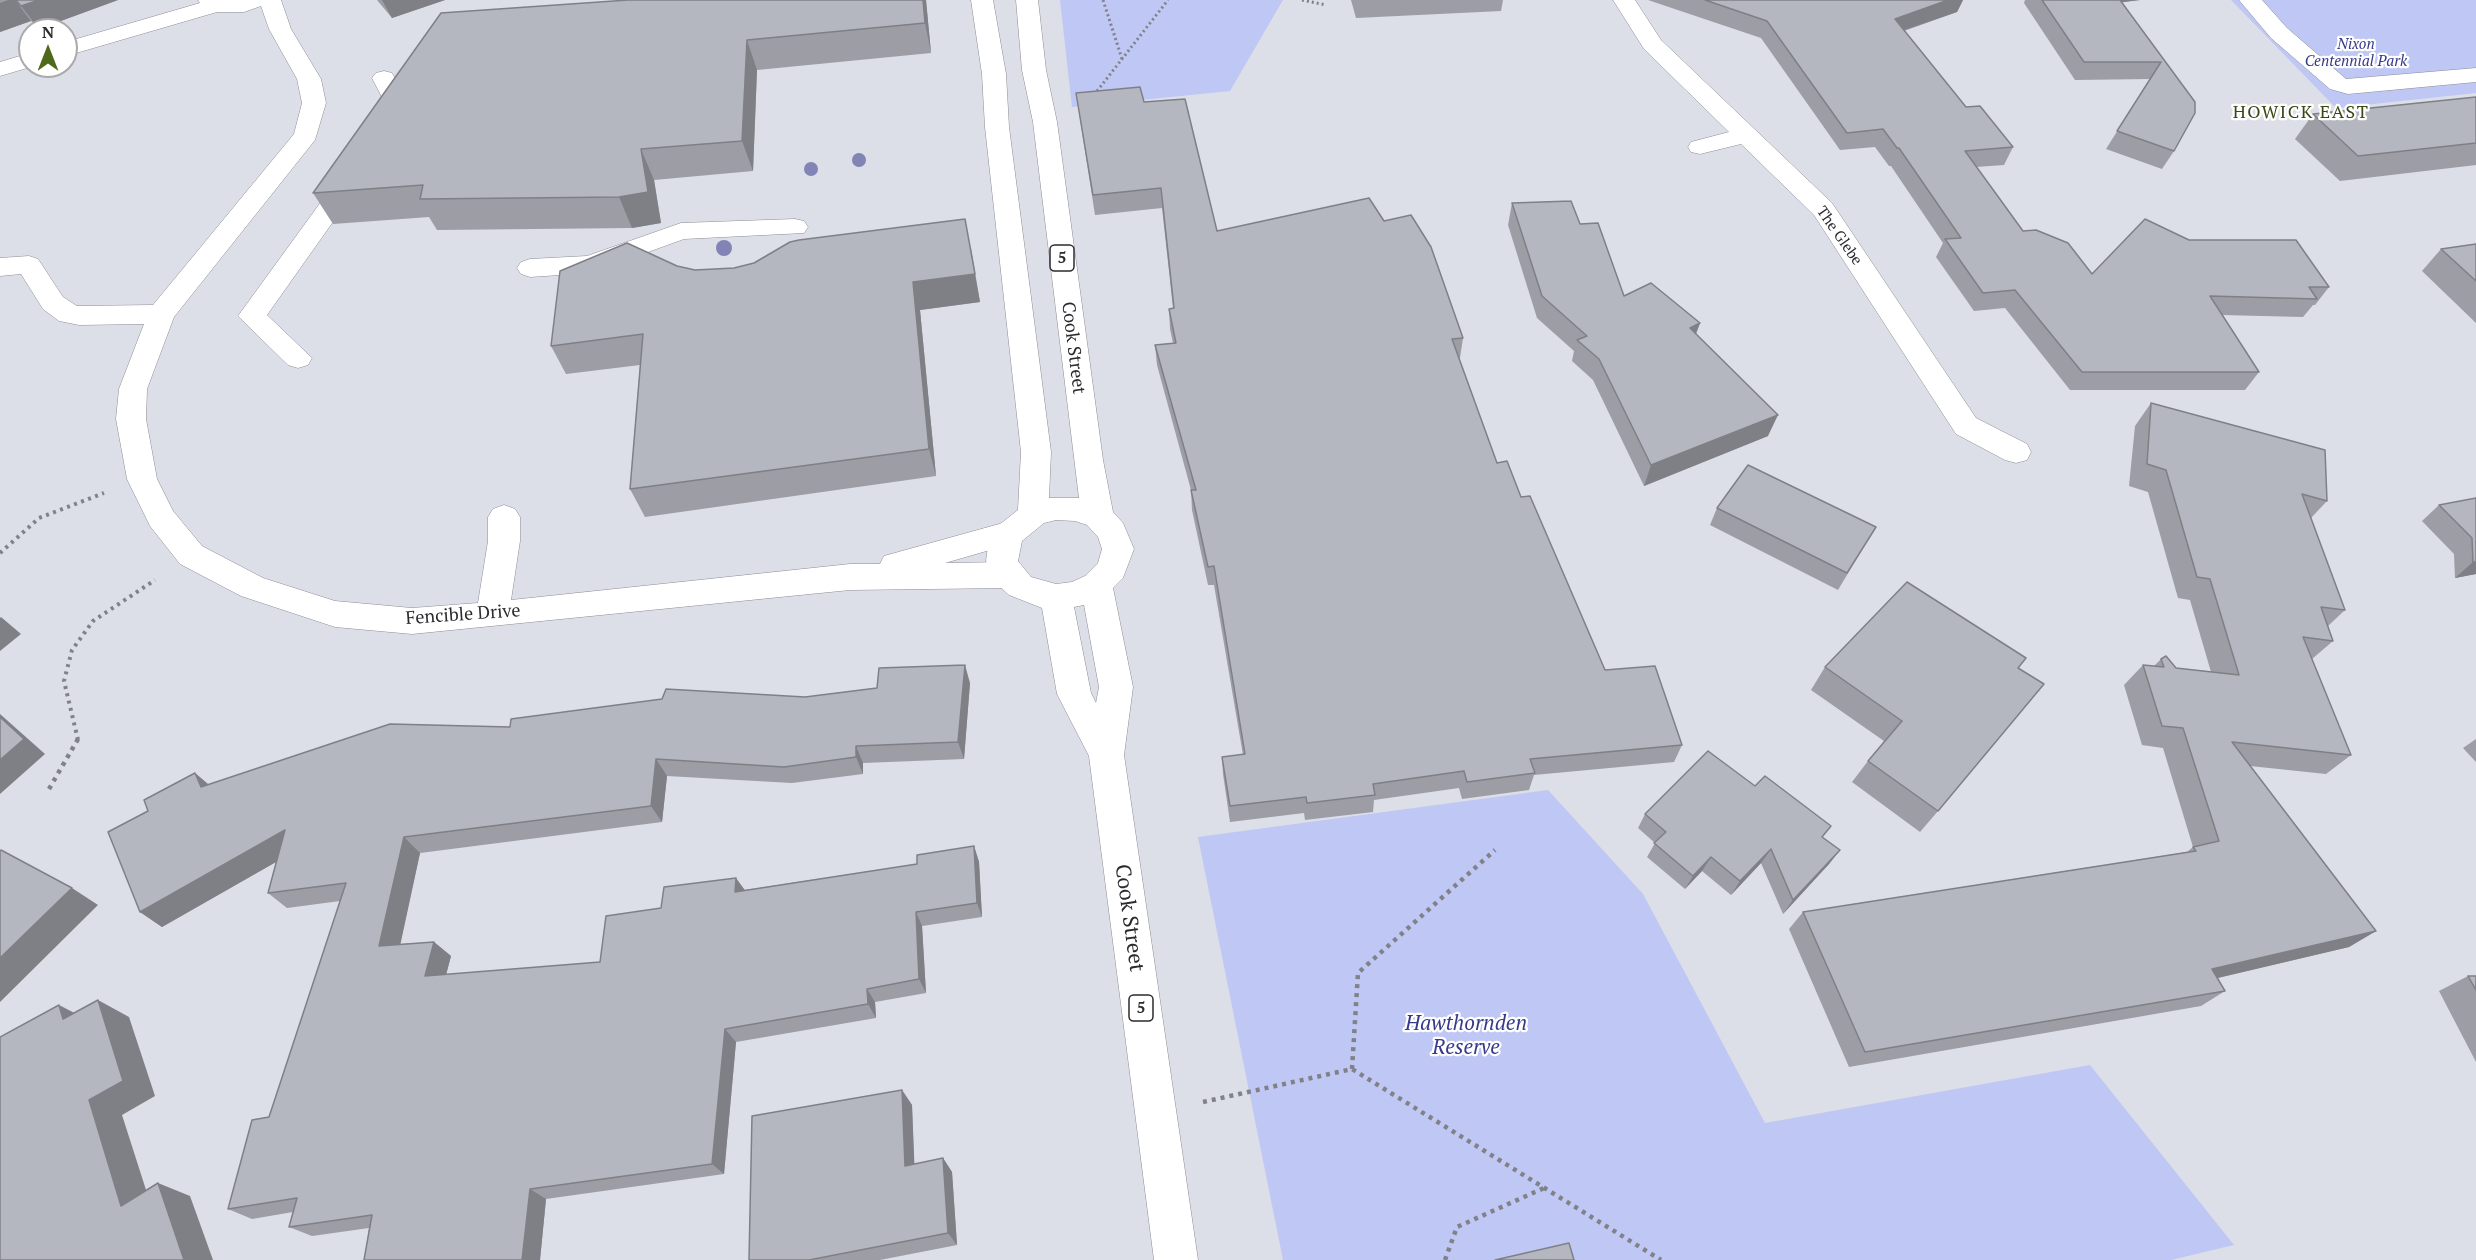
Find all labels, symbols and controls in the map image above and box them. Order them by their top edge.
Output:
north arrow [18,18,78,78]
text: N [42,21,54,43]
park label: Nixon Centennial Park [2305,36,2407,71]
district label: HOWICK EAST [2233,102,2369,124]
street label: The Glebe [1812,203,1866,269]
road number: 5 [1050,245,1074,271]
street label: Cook Street [1057,301,1089,395]
street label: Fencible Drive [405,600,521,630]
street label: Cook Street [1109,863,1149,973]
road number: 5 [1129,995,1153,1021]
park label: Hawthornden Reserve [1405,1011,1527,1061]

